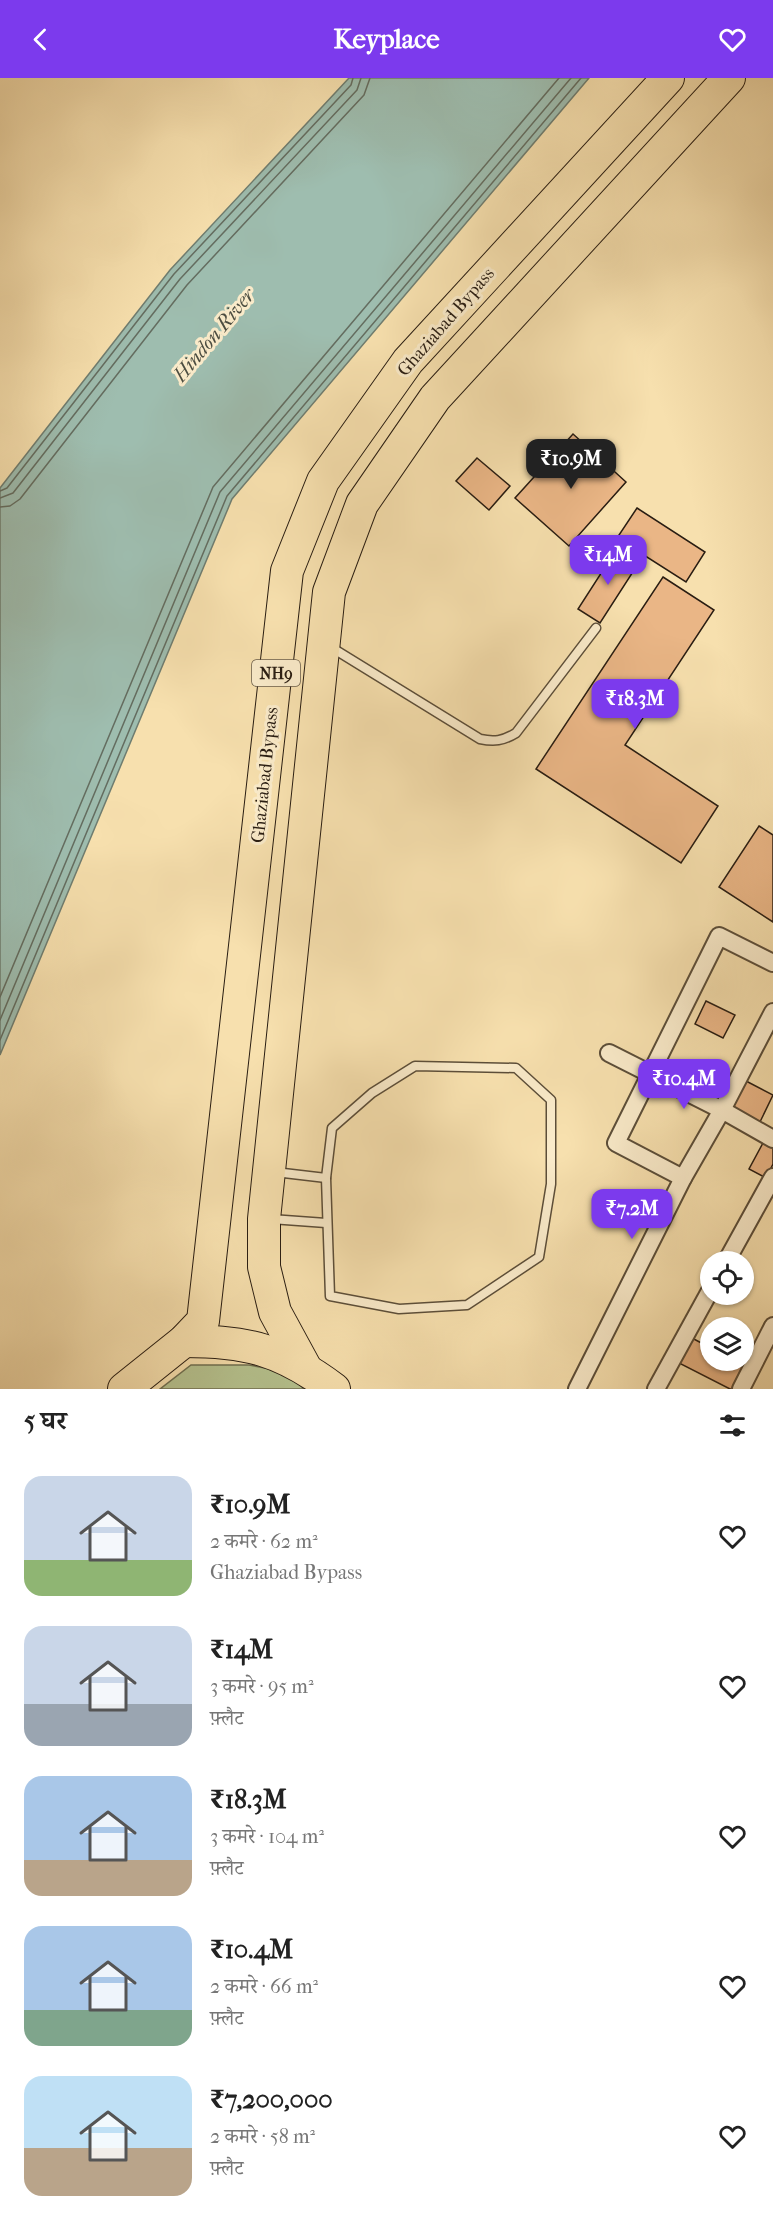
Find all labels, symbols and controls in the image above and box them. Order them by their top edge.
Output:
icon: back [24,23,57,56]
text: Keyplace [333,23,440,55]
icon: heart [716,23,749,56]
street label: Ghaziabad Bypass [393,263,499,381]
water label: Hindon River [168,282,261,387]
pin: ₹10.9M [522,439,620,490]
text: ₹10.9M [540,447,602,470]
pin: ₹14M [572,535,644,586]
text: ₹14M [584,543,632,566]
road number: NH9 [252,660,300,686]
pin: ₹18.3M [586,679,684,730]
text: ₹18.3M [606,687,664,710]
street label: Ghaziabad Bypass [247,706,283,844]
pin: ₹10.4M [635,1059,733,1110]
text: ₹10.4M [652,1067,716,1090]
pin: ₹7.2M [590,1189,674,1240]
text: ₹7.2M [605,1197,659,1220]
map controls [700,1251,754,1371]
button: locate [700,1251,754,1305]
button: layers [700,1317,754,1371]
text: 5 घर [24,1405,67,1436]
icon: filters [716,1409,749,1442]
text: ₹10.9M [210,1489,290,1520]
icon: home [72,1500,144,1572]
icon: heart [716,1520,749,1553]
text: 2 कमरे · 62 m² [210,1530,318,1553]
text: Ghaziabad Bypass [210,1561,362,1584]
text: ₹14M [210,1634,273,1665]
icon: home [72,1650,144,1722]
icon: heart [716,1670,749,1703]
text: 3 कमरे · 95 m² [210,1675,314,1698]
text: फ़्लैट [210,1707,243,1730]
text: ₹18.3M [210,1784,287,1815]
icon: home [72,1800,144,1872]
icon: heart [716,1820,749,1853]
text: 3 कमरे · 104 m² [210,1825,324,1848]
text: फ़्लैट [210,1857,243,1880]
text: ₹10.4M [210,1934,293,1965]
icon: home [72,1950,144,2022]
icon: heart [716,1970,749,2003]
text: 2 कमरे · 66 m² [210,1975,318,1998]
text: फ़्लैट [210,2007,243,2030]
text: ₹7,200,000 [210,2084,333,2115]
icon: home [72,2100,144,2172]
icon: heart [716,2120,749,2153]
text: 2 कमरे · 58 m² [210,2125,315,2148]
text: फ़्लैट [210,2157,243,2180]

